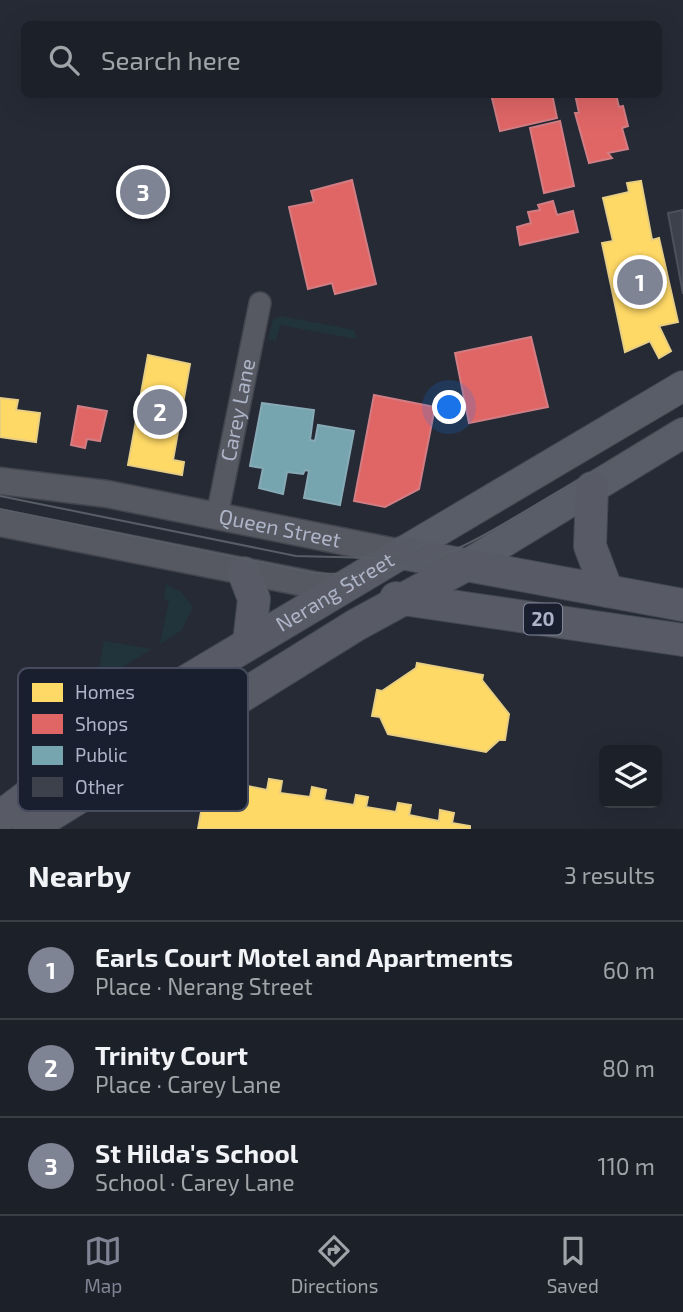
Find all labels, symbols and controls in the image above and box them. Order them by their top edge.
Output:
search box [21,21,662,98]
icon: search [45,41,83,79]
text: Search here [101,44,241,75]
pin: 3 [120,166,166,218]
pin: 1 [617,256,663,308]
street label: Carey Lane [214,356,259,463]
pin: 2 [137,386,183,438]
your location [432,390,466,424]
street label: Queen Street [217,503,343,552]
street label: Nerang Street [271,546,398,636]
road number: 20 [524,604,562,634]
legend [18,668,248,811]
text: Homes [75,680,135,703]
text: Shops [75,712,128,735]
text: Public [75,743,128,766]
map controls [599,745,662,808]
button: layers [599,745,662,808]
text: Other [75,775,124,798]
text: Nearby [28,857,131,893]
text: 3 results [564,861,655,889]
text: Earls Court Motel and Apartments [95,941,513,972]
text: 1 [46,956,56,984]
text: 60 m [603,956,655,984]
text: Place · Nerang Street [95,972,313,1000]
text: Trinity Court [95,1039,248,1070]
text: 2 [44,1054,58,1082]
text: 80 m [602,1054,655,1082]
text: Place · Carey Lane [95,1070,281,1098]
text: St Hilda's School [95,1137,298,1168]
text: 3 [44,1152,58,1180]
text: 110 m [598,1152,655,1180]
text: School · Carey Lane [95,1168,294,1196]
tab: Map [84,1232,122,1297]
tab: Directions [291,1232,378,1297]
tab: Saved [547,1232,599,1297]

